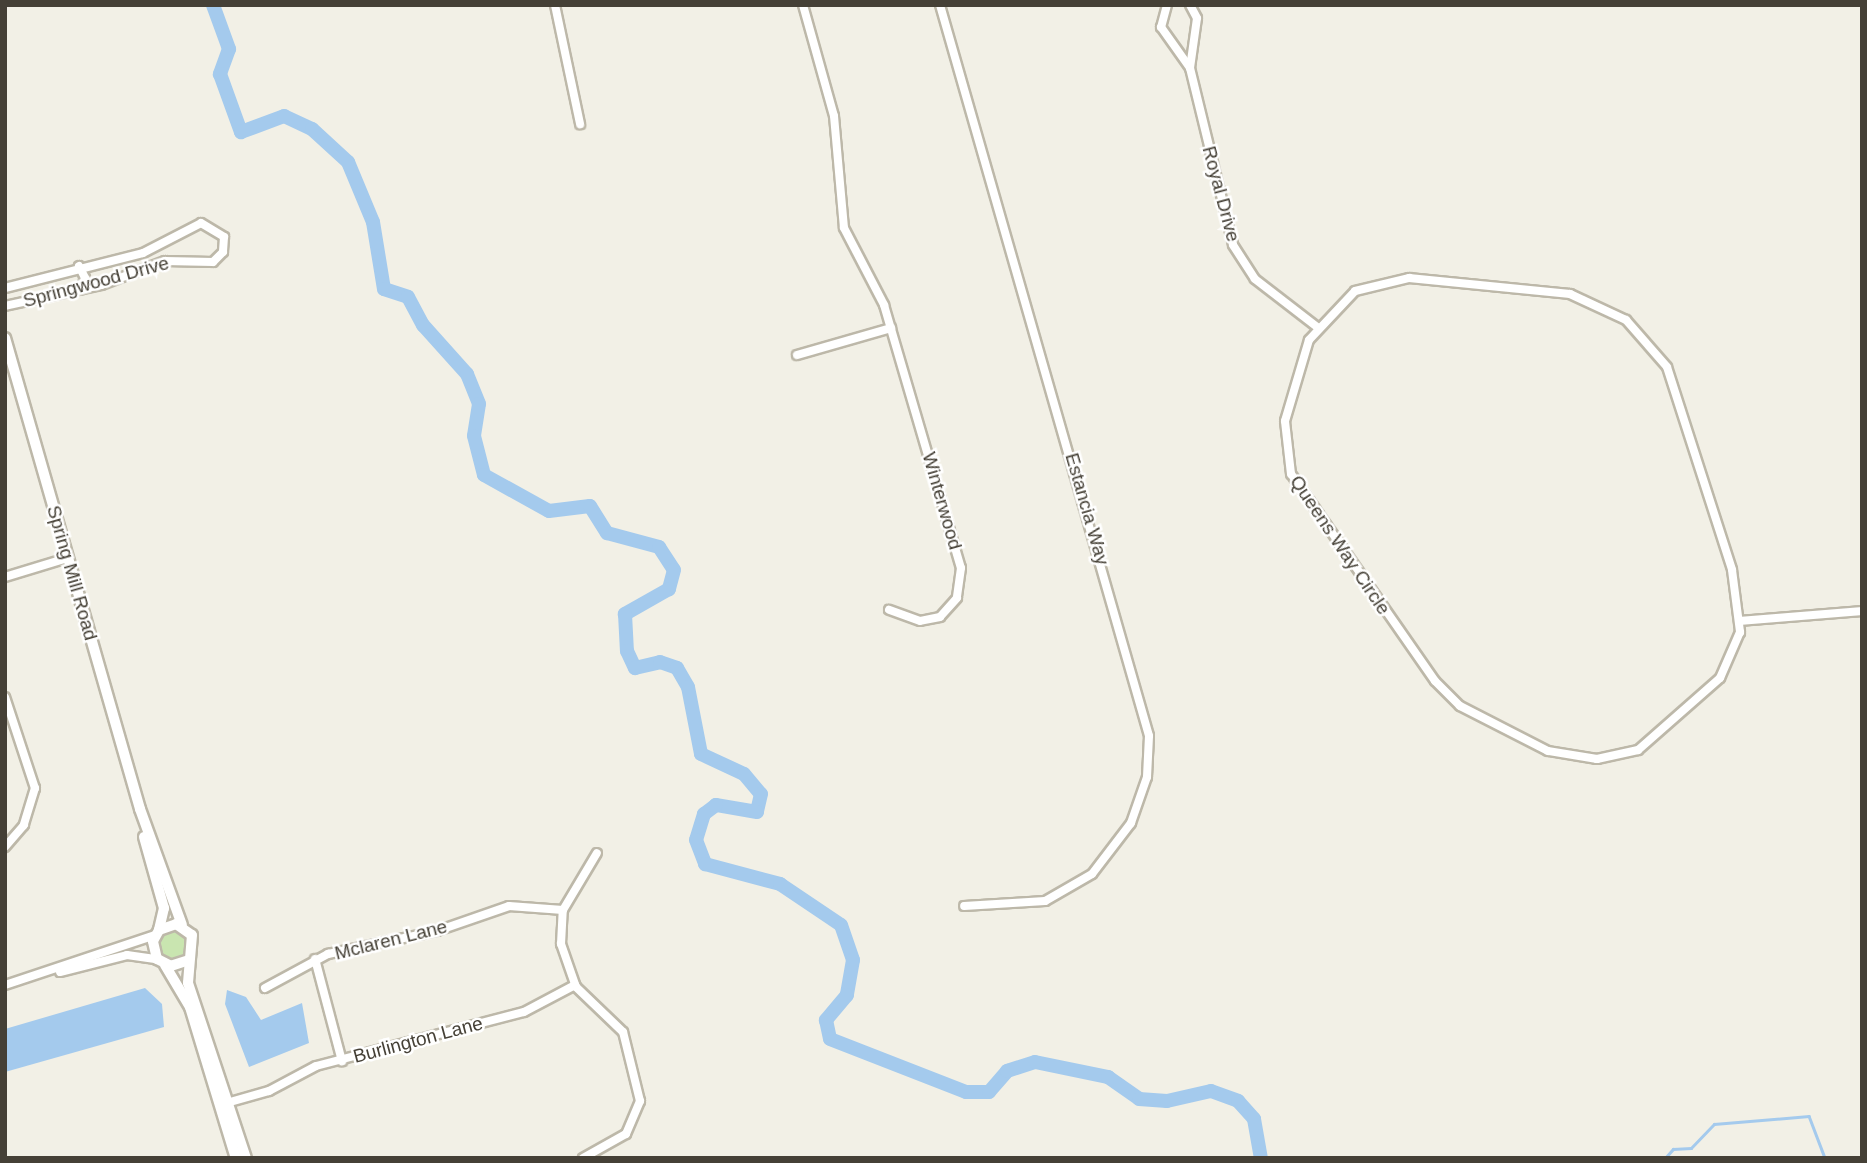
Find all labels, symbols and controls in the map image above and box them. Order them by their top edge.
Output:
street label: Royal Drive [1197,144,1245,244]
street label: Springwood Drive [21,252,171,312]
street label: Winterwood [917,450,967,552]
street label: Estancia Way [1060,450,1114,568]
street label: Queens Way Circle [1285,471,1395,619]
street label: Spring Mill Road [42,503,102,643]
street label: Mclaren Lane [332,915,450,965]
street label: Burlington Lane [351,1012,485,1068]

